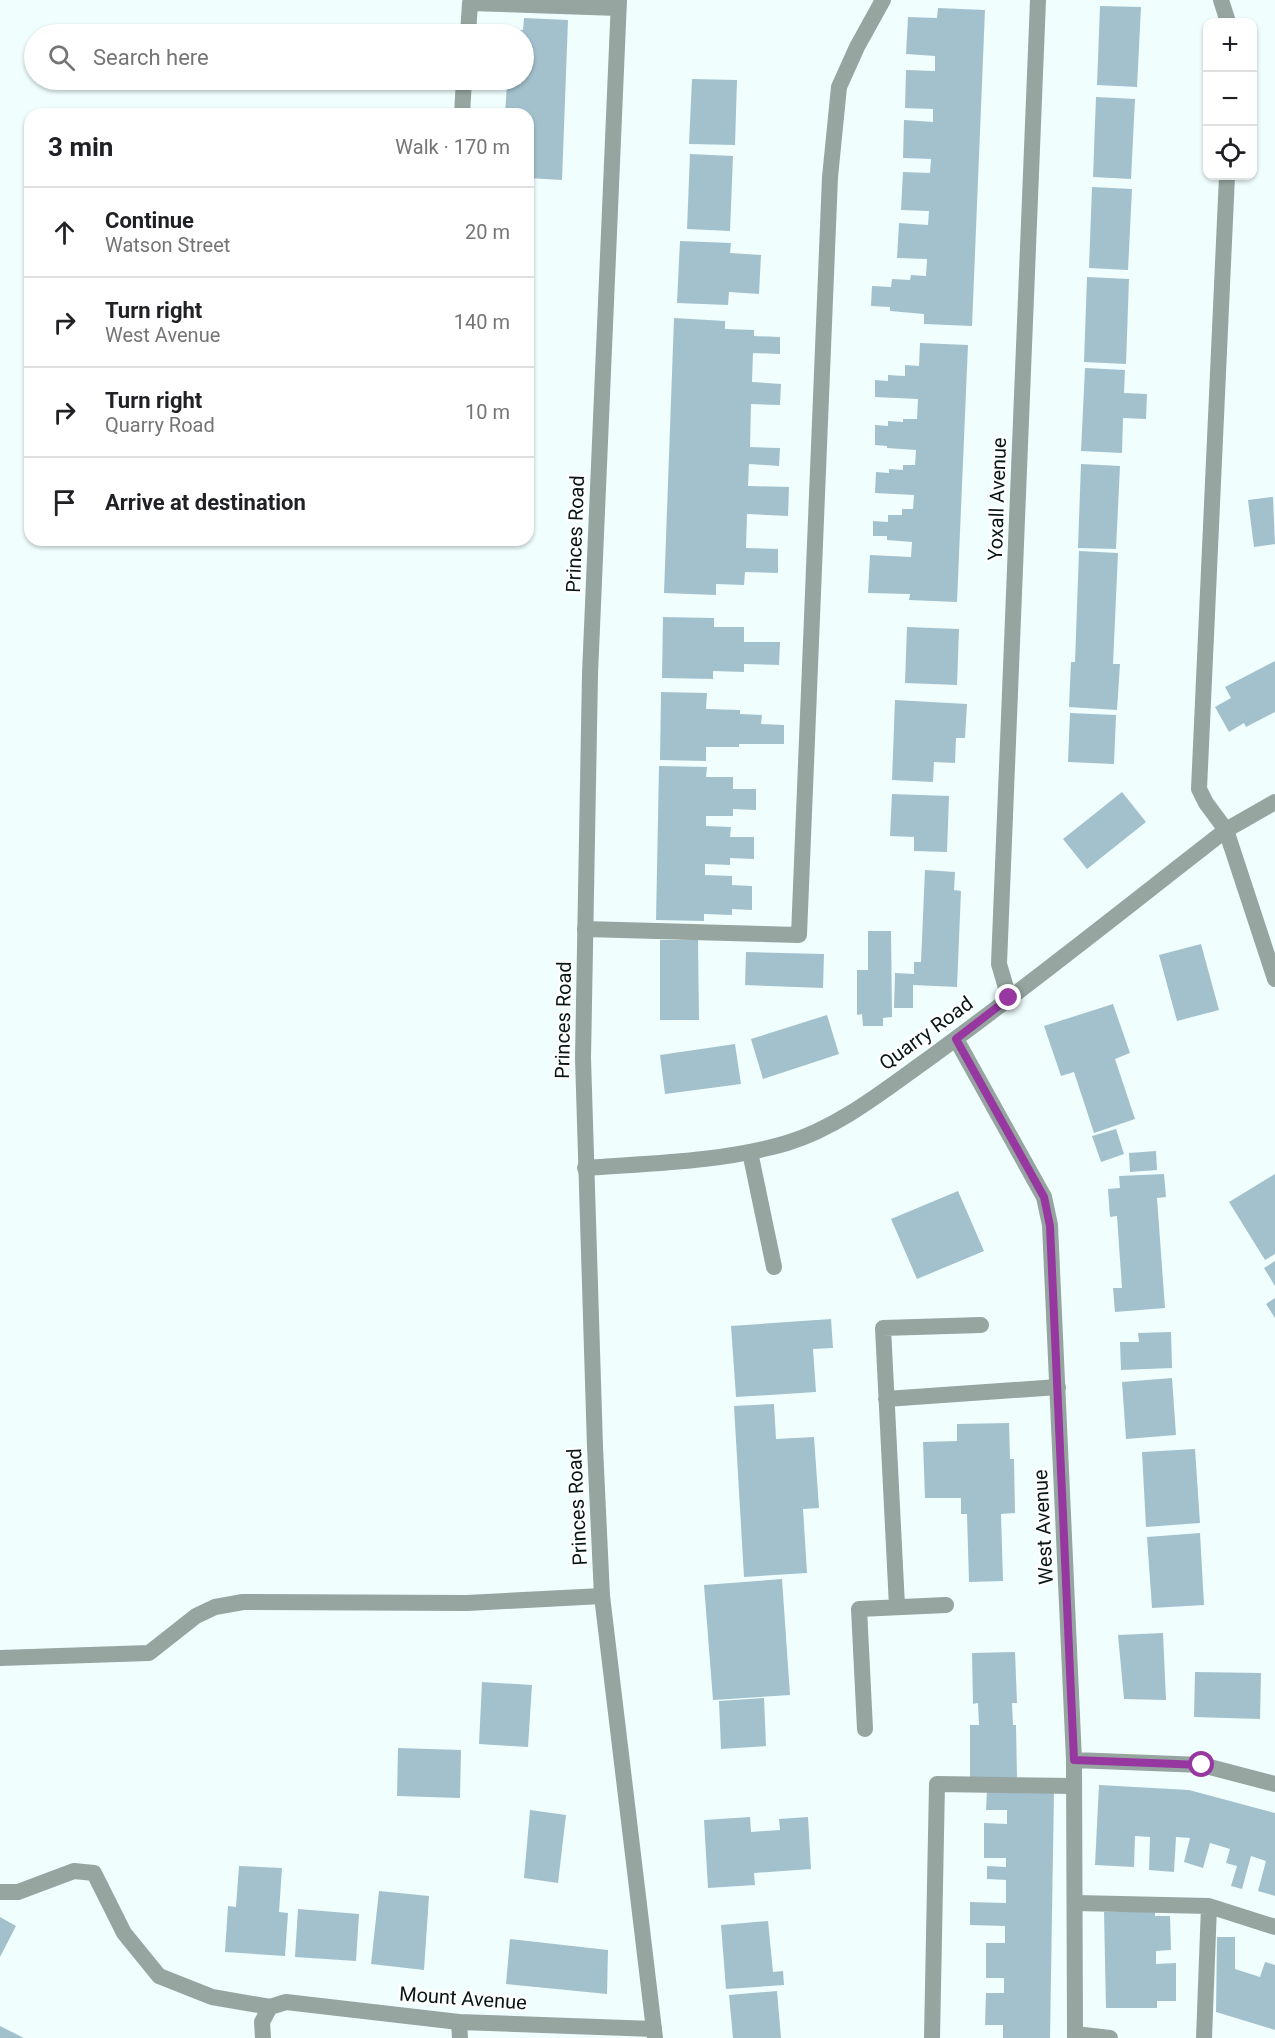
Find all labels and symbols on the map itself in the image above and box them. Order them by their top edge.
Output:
street label: Yoxall Avenue [983,437,1011,561]
street label: Princes Road [561,475,589,593]
street label: Princes Road [550,961,576,1079]
route end [995,984,1021,1010]
street label: Quarry Road [875,991,977,1075]
street label: Princes Road [562,1448,592,1566]
street label: West Avenue [1028,1469,1058,1585]
route start [1188,1751,1214,1777]
street label: Mount Avenue [398,1982,528,2014]

